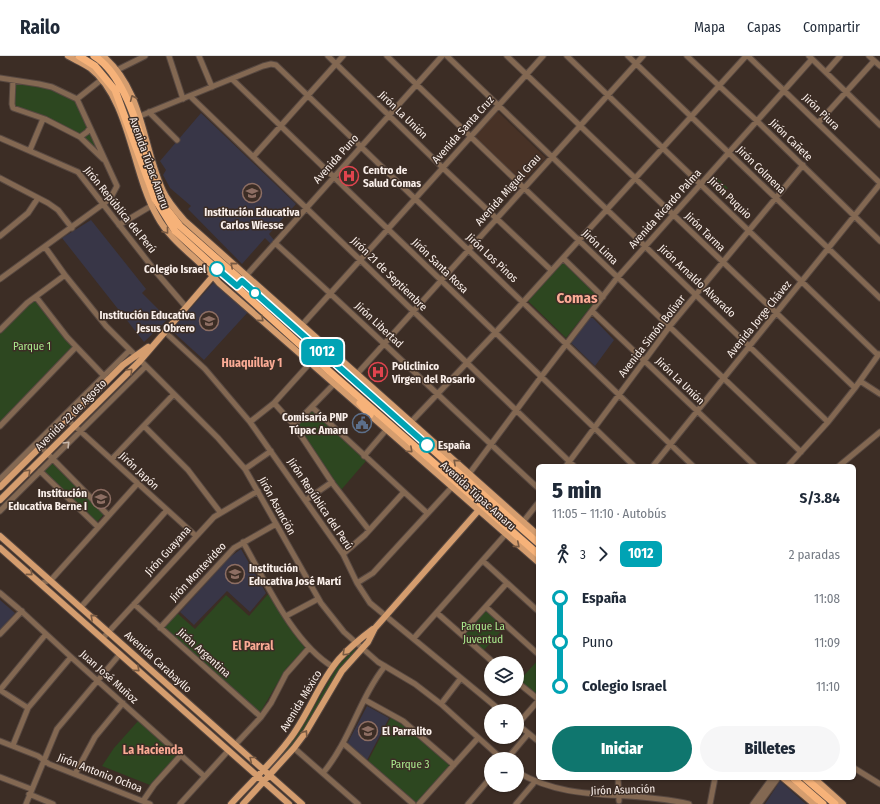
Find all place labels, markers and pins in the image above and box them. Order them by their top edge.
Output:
place label: Centro de Salud Comas [363,164,421,190]
hospital icon: Centro de Salud Comas [338,165,360,187]
school or university icon: Institución Educativa Carlos Wiesse [241,182,263,204]
place label: Institución Educativa Carlos Wiesse [204,206,300,232]
marker: Colegio Israel [209,261,225,277]
place label: Colegio Israel [144,263,207,276]
unlabelled marker [249,287,261,299]
place label: Institución Educativa Jesus Obrero [100,309,196,335]
school or university icon: Institución Educativa Jesus Obrero [198,310,220,332]
place label: Policlinico Virgen del Rosario [391,360,475,386]
hospital icon: Policlinico Virgen del Rosario [367,361,389,383]
place label: Comisaría PNP Túpac Amaru [282,411,348,437]
public building icon: Comisaría PNP Túpac Amaru [351,412,373,434]
marker: España [419,437,435,453]
place label: España [438,439,471,452]
place label: Institución Educativa Berne I [8,487,87,513]
school or university icon: Institución Educativa Berne I [90,488,112,510]
place label: Institución Educativa José Martí [249,562,341,588]
school or university icon: Institución Educativa José Martí [224,563,246,585]
school or university icon: El Parralito [357,720,379,742]
place label: El Parralito [382,725,432,738]

